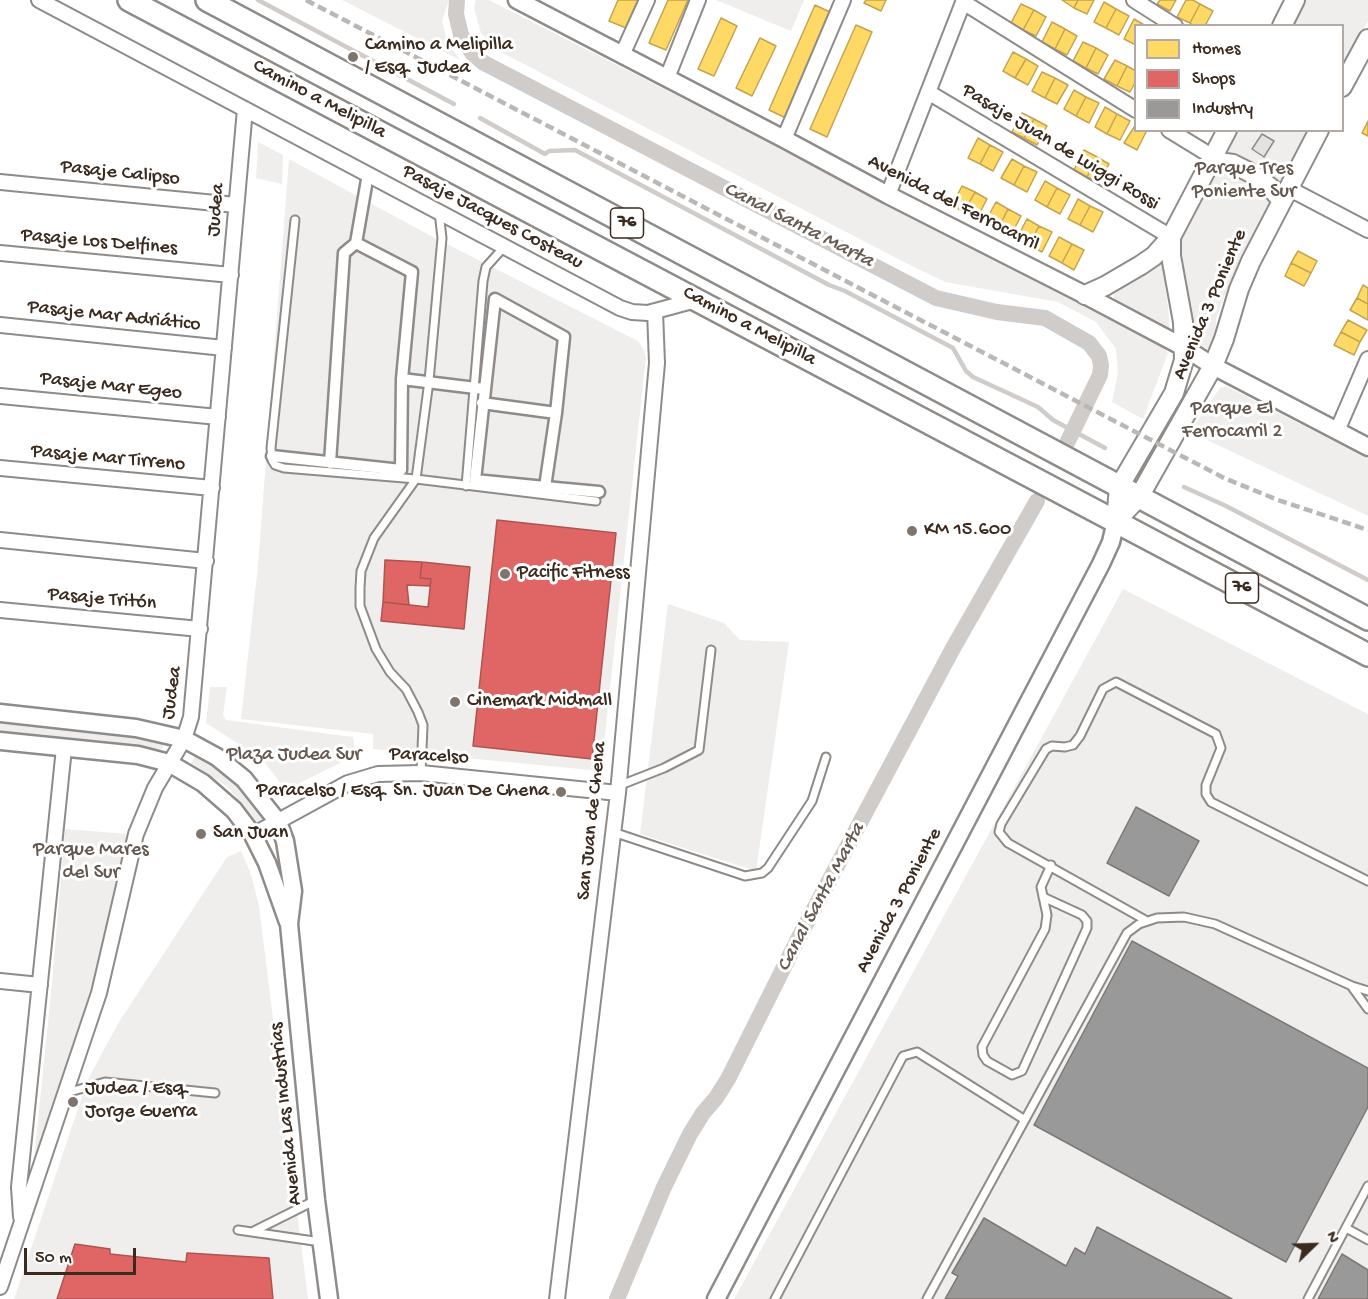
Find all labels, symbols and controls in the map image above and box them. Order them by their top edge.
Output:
legend [1134,24,1344,132]
place label: Camino a Melipilla / Esq. Judea [365,34,513,81]
text: Homes [1192,39,1240,60]
marker: Camino a Melipilla / Esq. Judea [346,50,360,64]
street label: Camino a Melipilla [248,55,390,145]
text: Shops [1192,69,1235,90]
street label: Pasaje Juan de Luiggi Rossi [957,79,1163,217]
text: Industry [1192,99,1253,120]
street label: Avenida del Ferrocarril [863,150,1043,258]
street label: Pasaje Calipso [59,156,181,192]
park label: Parque Tres Poniente Sur [1192,158,1296,205]
street label: Pasaje Jacques Costeau [397,160,587,276]
water label: Canal Santa Marta [719,177,877,275]
street label: Judea [203,182,231,238]
road number: 76 [610,208,644,238]
street label: Pasaje Los Delfines [20,224,178,262]
street label: Avenida 3 Poniente [1168,226,1254,384]
street label: Camino a Melipilla [678,282,820,372]
street label: Pasaje Mar Adriático [26,296,202,338]
street label: Pasaje Mar Egeo [39,368,183,406]
park label: Parque El Ferrocarril 2 [1182,398,1282,445]
street label: Pasaje Mar Tirreno [30,440,186,478]
place label: KM 15.600 [924,519,1011,543]
marker: KM 15.600 [905,524,919,538]
place label: Pacific Fitness [517,562,630,586]
marker: Pacific Fitness [498,567,512,581]
road number: 76 [1226,573,1258,603]
street label: Pasaje Tritón [47,583,157,617]
street label: Judea [157,665,189,721]
place label: Cinemark Midmall [467,690,612,714]
marker: Cinemark Midmall [448,695,462,709]
street label: San Juan de Chena [573,741,613,901]
street label: Paracelso [389,743,469,771]
park label: Plaza Judea Sur [227,744,361,768]
place label: Paracelso / Esq. Sn. Juan De Chena [257,780,549,804]
marker: Paracelso / Esq. Sn. Juan De Chena [554,785,568,799]
water label: Canal Santa Marta [772,819,872,977]
place label: San Juan [213,822,288,846]
street label: Avenida 3 Poniente [852,824,948,978]
marker: San Juan [194,827,208,841]
park label: Parque Mares del Sur [33,839,149,886]
street label: Avenida Las Industrias [265,1021,309,1207]
place label: Judea / Esq. Jorge Guerra [85,1078,197,1125]
marker: Judea / Esq. Jorge Guerra [66,1095,80,1109]
north arrow [1284,1215,1344,1275]
text: N [1320,1229,1342,1246]
scale bar [27,1236,140,1274]
text: 50 m [35,1248,72,1269]

